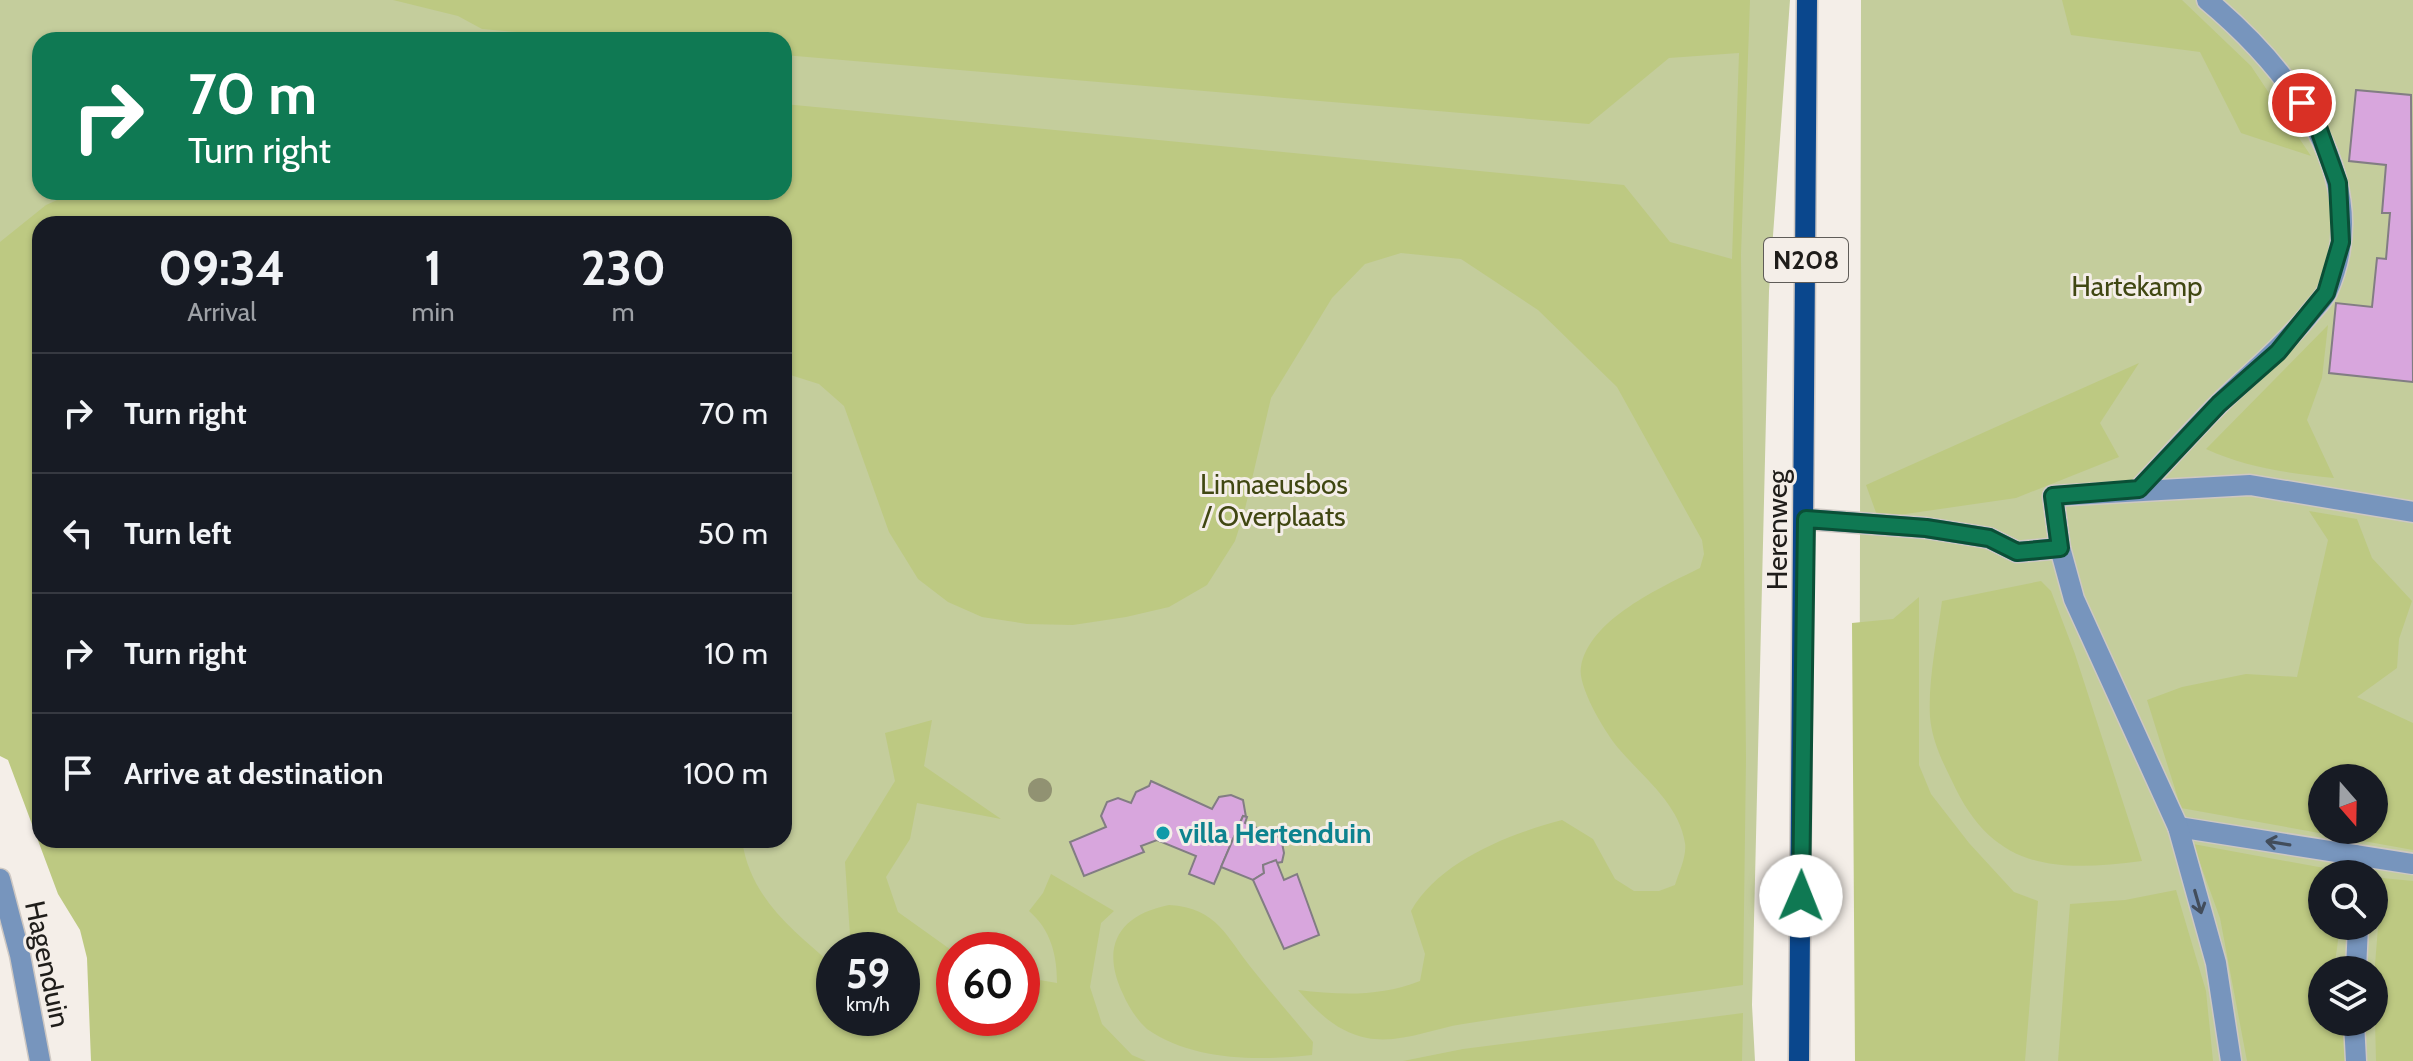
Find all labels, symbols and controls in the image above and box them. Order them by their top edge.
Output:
text: 70 m [188,60,317,128]
icon: right [56,64,160,168]
pin [2268,69,2336,137]
icon: arrive [2280,81,2324,125]
text: Turn right [188,128,331,172]
road number: N208 [1764,238,1848,282]
text: 09:34 [158,239,285,297]
text: 1 [424,239,442,297]
text: 230 [581,239,666,297]
park label: Hartekamp [2071,269,2203,303]
text: Arrival [187,296,256,328]
text: min [412,296,454,328]
text: m [612,296,635,328]
icon: right [56,391,100,435]
text: Turn right [124,395,247,432]
text: 70 m [699,395,768,432]
park label: Linnaeusbos / Overplaats [1200,467,1348,533]
street label: Herenweg [1760,469,1794,590]
icon: left [56,511,100,555]
text: Turn left [124,515,232,552]
text: 50 m [698,515,768,552]
icon: right [56,631,100,675]
text: Turn right [124,635,247,672]
text: 10 m [704,635,768,672]
icon: arrive [56,751,100,795]
text: Arrive at destination [124,755,384,792]
text: 100 m [683,755,768,792]
north arrow [2308,764,2388,844]
map controls [2308,764,2388,1036]
place label: villa Hertenduin [1179,816,1371,850]
marker: villa Hertenduin [1154,824,1172,842]
one-way arrow [2266,835,2291,850]
position arrow [1759,854,1843,938]
button: search [2308,860,2388,940]
one-way arrow [2191,889,2206,915]
street label: Hagenduin [18,898,78,1030]
speed limit sign: 60 [936,932,1040,1036]
text: 59 [846,949,890,998]
button: layers [2308,956,2388,1036]
text: km/h [846,992,890,1016]

